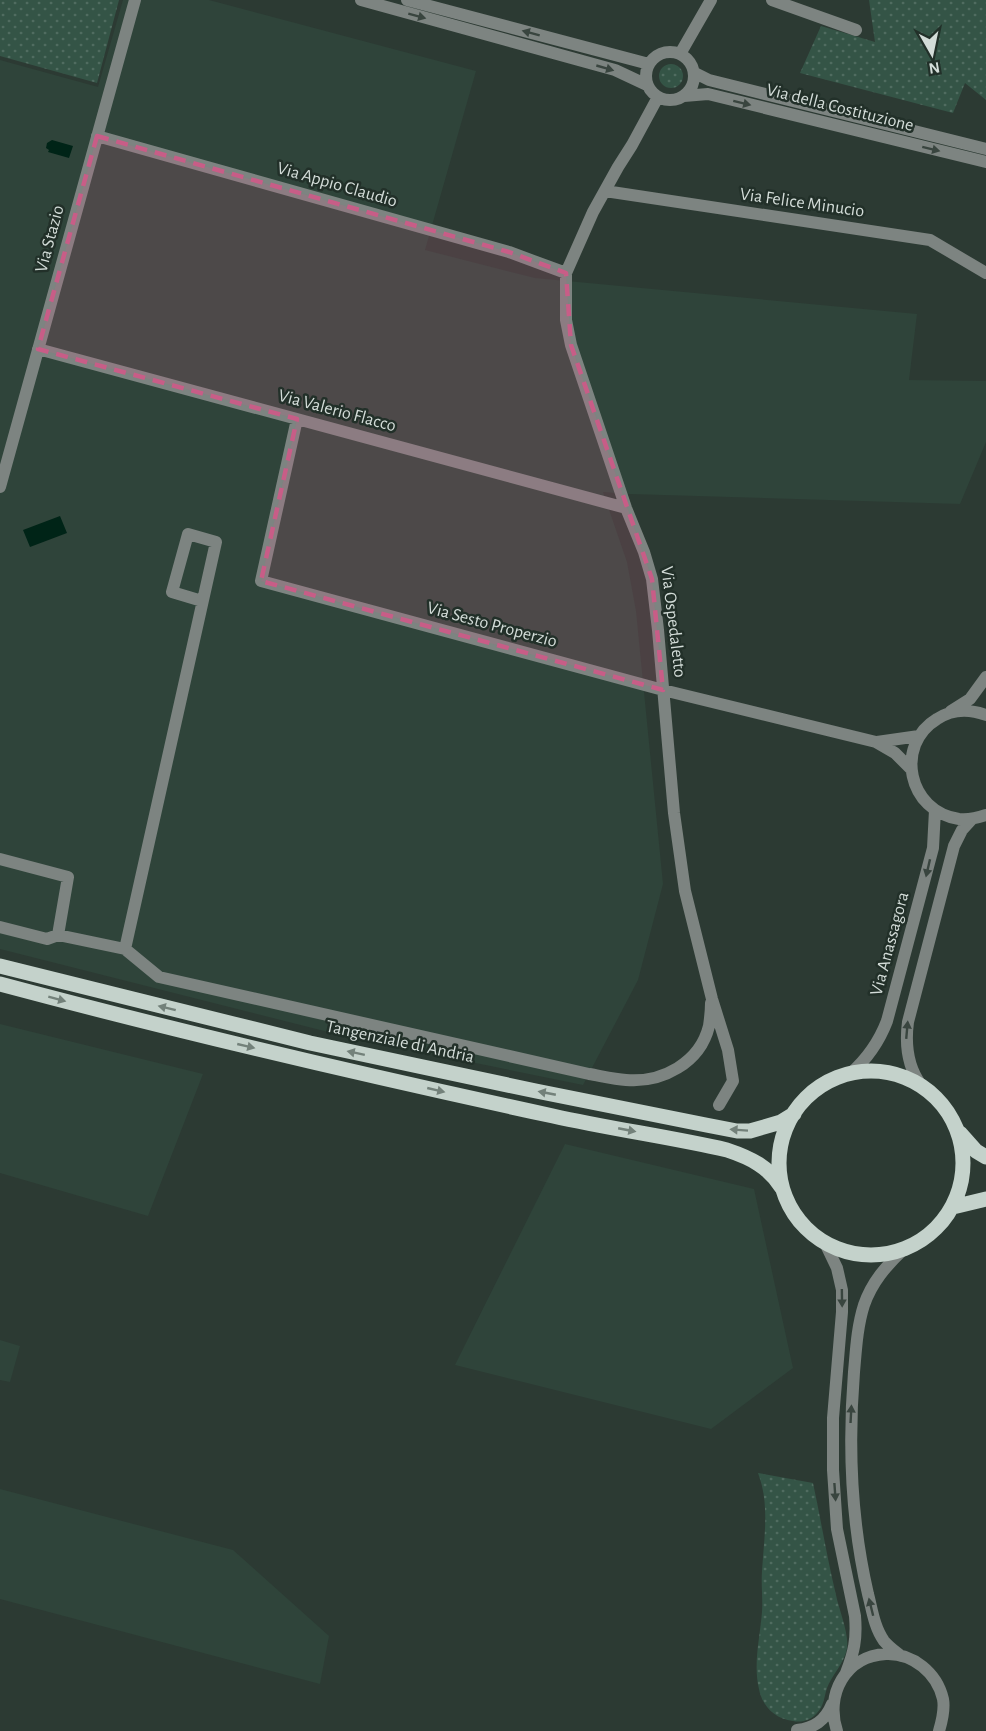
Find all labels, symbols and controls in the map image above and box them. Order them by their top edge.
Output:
one-way arrow [408,11,426,21]
north arrow [902,24,962,84]
one-way arrow [522,28,540,37]
text: N [927,59,941,77]
one-way arrow [596,63,614,73]
street label: Via della Costituzione [764,81,916,135]
one-way arrow [733,98,751,108]
one-way arrow [922,144,941,154]
street label: Via Appio Claudio [275,159,399,211]
street label: Via Felice Minucio [739,185,865,221]
street label: Via Stazio [32,203,68,275]
street label: Via Valerio Flacco [276,387,398,435]
street label: Via Ospedaletto [657,565,689,679]
street label: Via Sesto Properzio [425,599,559,651]
one-way arrow [923,859,933,878]
street label: Via Anassagora [868,890,912,998]
one-way arrow [48,995,66,1004]
one-way arrow [158,1002,176,1012]
street label: Tangenziale di Andria [324,1017,476,1067]
one-way arrow [902,1021,912,1040]
one-way arrow [236,1042,255,1052]
one-way arrow [347,1048,366,1057]
one-way arrow [426,1086,445,1095]
one-way arrow [537,1088,556,1097]
one-way arrow [729,1125,748,1135]
one-way arrow [617,1126,636,1135]
one-way arrow [837,1288,847,1307]
one-way arrow [847,1405,856,1424]
one-way arrow [830,1483,839,1502]
one-way arrow [866,1598,876,1617]

